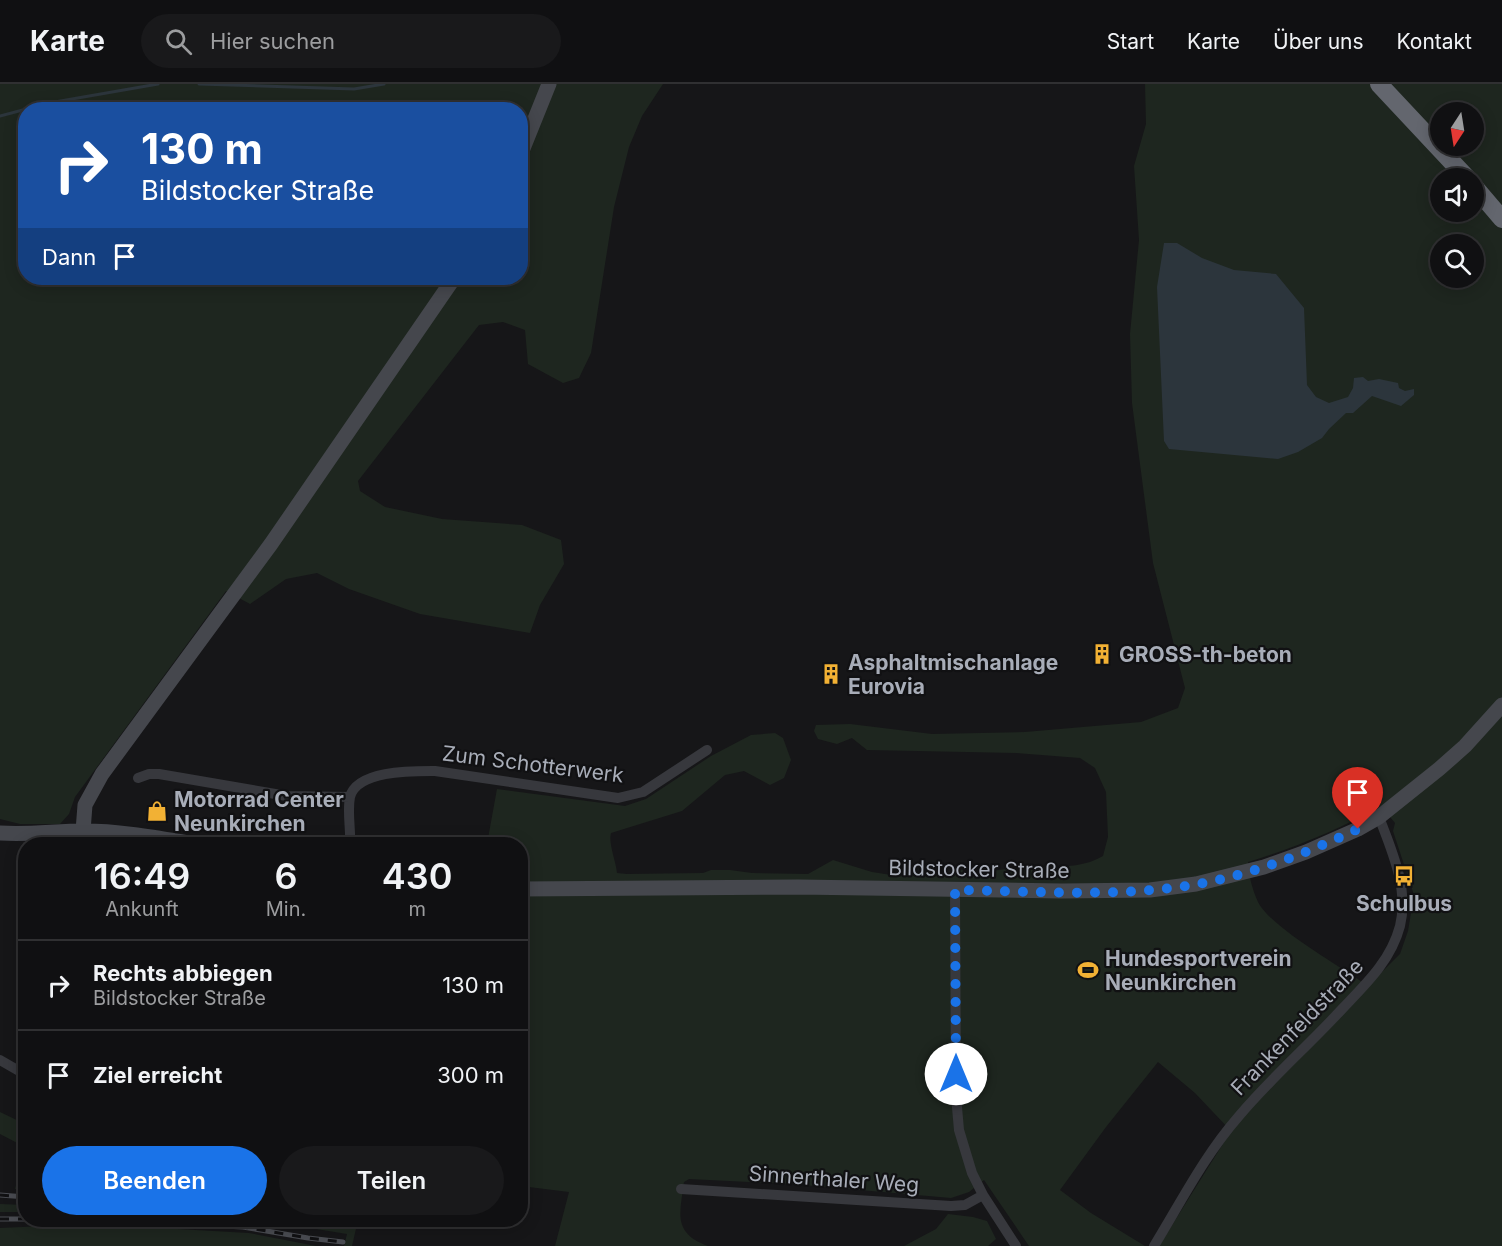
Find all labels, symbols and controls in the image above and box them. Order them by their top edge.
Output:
search box [141,14,561,68]
text: Karte [30,24,105,58]
icon: search [162,25,195,58]
text: Hier suchen [210,28,335,54]
text: Start [1107,29,1154,54]
text: Karte [1187,29,1240,54]
text: Über uns [1273,29,1364,54]
text: Kontakt [1397,29,1472,54]
north arrow [1430,102,1484,156]
map controls [1430,102,1484,288]
text: 130 m [141,123,263,174]
icon: right [42,126,120,204]
button: sound [1430,168,1484,222]
text: Bildstocker Straße [141,174,374,207]
button: search [1430,234,1484,288]
icon: arrive [108,240,141,273]
text: Dann [42,244,96,270]
building icon: GROSS-th-beton [1090,642,1114,666]
place label: GROSS-th-beton [1119,642,1292,667]
place label: Asphaltmischanlage Eurovia [848,650,1058,699]
building icon: Asphaltmischanlage Eurovia [819,662,843,686]
street label: Zum Schotterwerk [441,740,626,788]
pin [1332,767,1383,829]
icon: arrive [1341,776,1374,809]
place label: Motorrad Center Neunkirchen [174,787,344,836]
shop icon: Motorrad Center Neunkirchen [145,799,169,823]
text: 16:49 [94,854,190,898]
text: 6 [275,854,298,898]
text: 430 [382,854,452,898]
street label: Bildstocker Straße [888,855,1070,883]
bus stop icon: Schulbus [1392,864,1416,888]
place label: Schulbus [1356,891,1452,916]
text: Ankunft [105,897,179,921]
text: Min. [266,897,306,921]
text: m [408,897,426,921]
place label: Hundesportverein Neunkirchen [1105,946,1292,995]
street label: Frankenfeldstraße [1226,954,1368,1100]
sports icon: Hundesportverein Neunkirchen [1076,958,1100,982]
text: Rechts abbiegen [93,960,273,986]
icon: right [42,969,75,1002]
text: 130 m [442,972,504,998]
text: Bildstocker Straße [93,986,266,1010]
position arrow [924,1042,988,1106]
icon: arrive [42,1059,75,1092]
text: Ziel erreicht [93,1062,222,1088]
text: 300 m [437,1062,504,1088]
button: Beenden [42,1146,267,1215]
button: Teilen [279,1146,504,1215]
street label: Sinnerthaler Weg [748,1161,920,1197]

